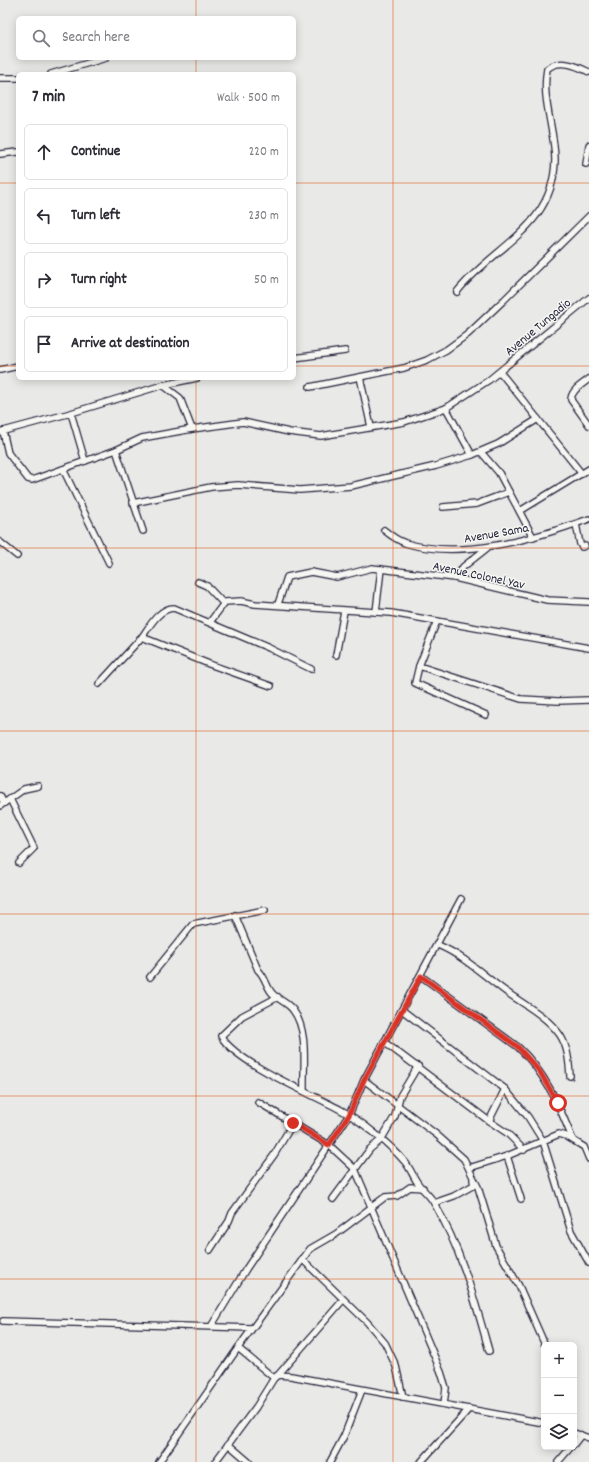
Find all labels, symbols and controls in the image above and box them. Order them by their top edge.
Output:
search box [16,16,296,60]
icon: search [30,27,52,49]
text: Search here [62,27,130,49]
text: 7 min [32,86,65,110]
text: Walk · 500 m [217,89,280,108]
icon: ahead [33,141,55,163]
text: Continue [71,141,120,163]
text: 220 m [249,143,279,162]
icon: left [33,205,55,227]
text: Turn left [71,205,120,227]
text: 230 m [249,207,279,226]
icon: right [33,269,55,291]
text: Turn right [71,269,127,291]
text: 50 m [254,271,279,290]
street label: Avenue Tungadio [501,294,576,361]
icon: arrive [33,333,55,355]
text: Arrive at destination [71,333,189,355]
street label: Avenue Sama [463,519,531,549]
street label: Avenue Colonel Yav [431,557,527,596]
route start [549,1094,567,1112]
route end [284,1114,302,1132]
map controls [541,1342,577,1450]
button: + [541,1342,577,1378]
button: − [541,1378,577,1414]
button: layers [541,1414,577,1450]

